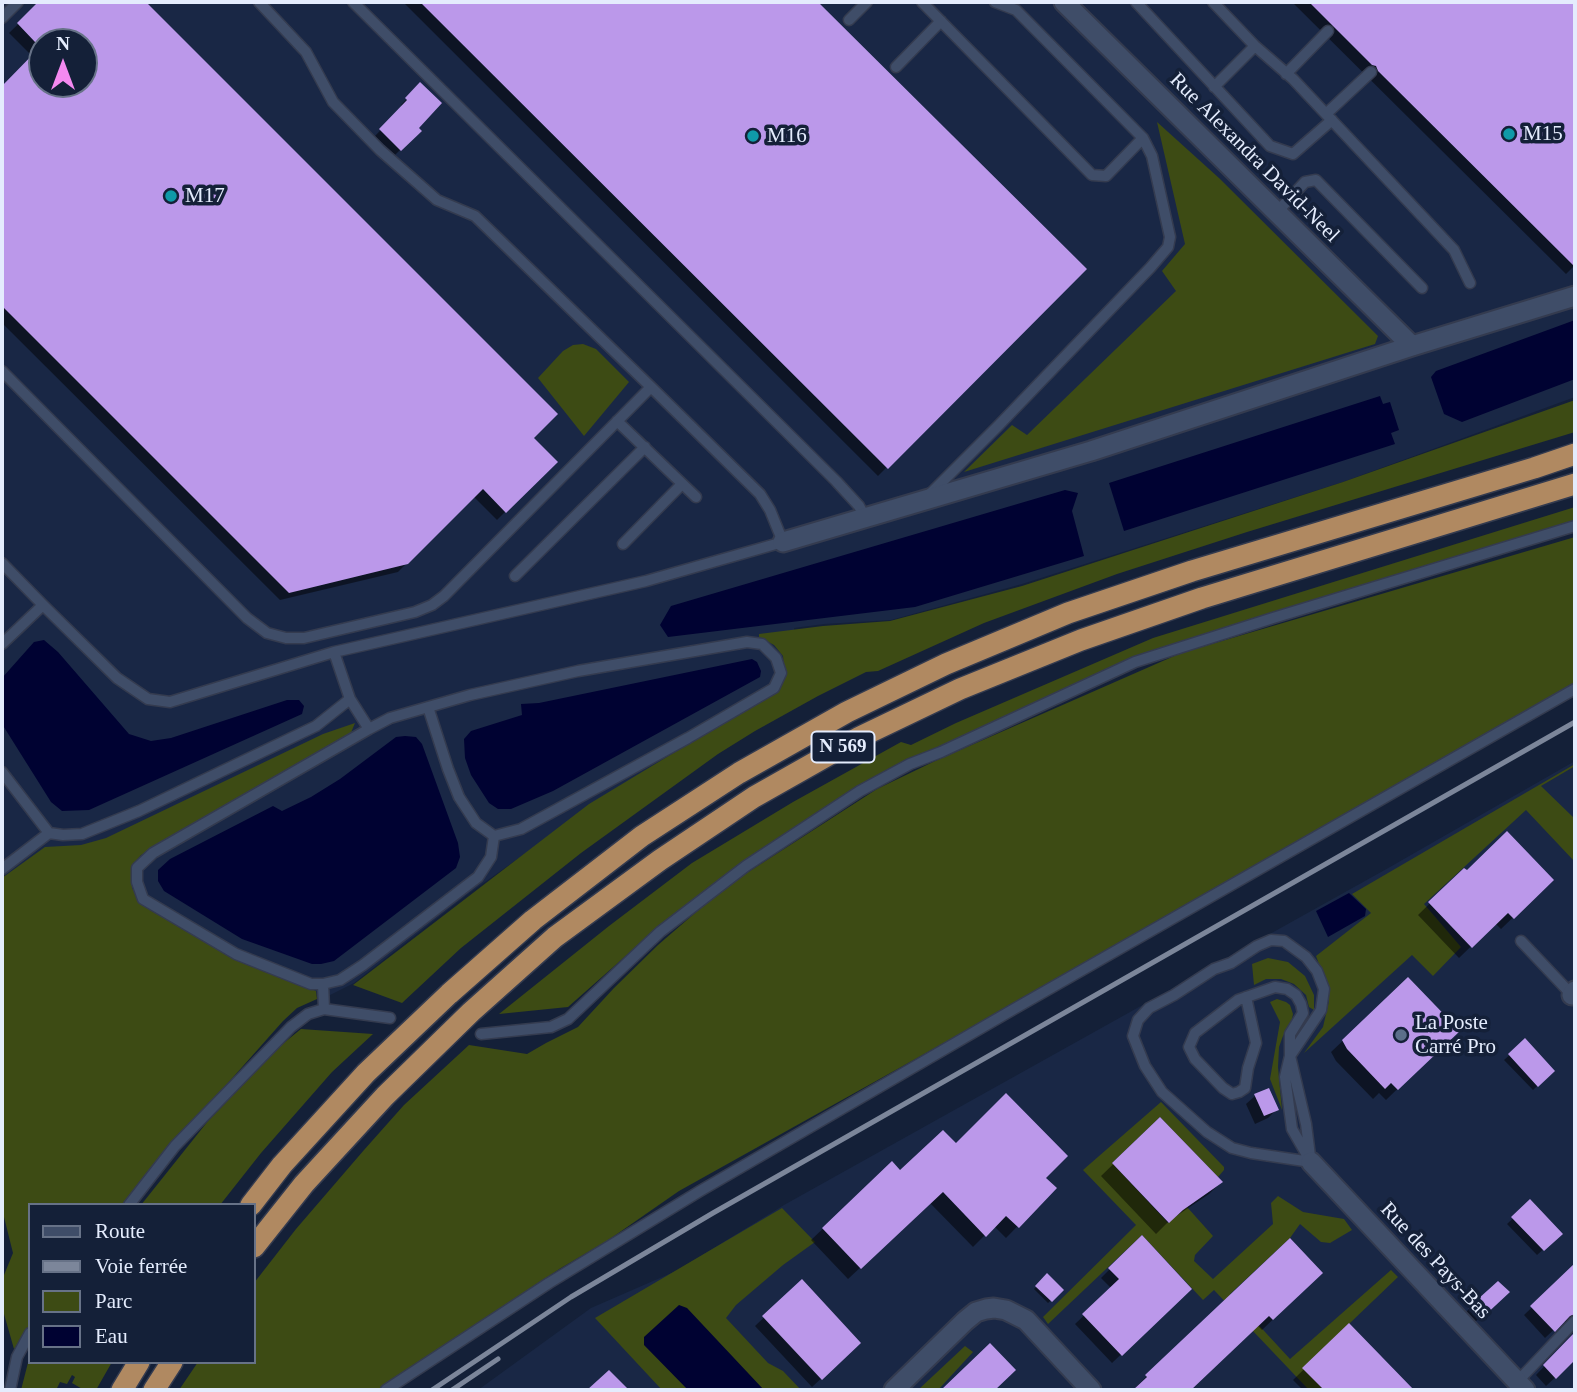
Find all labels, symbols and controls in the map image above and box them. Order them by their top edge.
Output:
north arrow [28,28,98,98]
text: N [56,33,70,54]
street label: Rue Alexandra David-Neel [1164,68,1344,248]
place label: M15 [1523,121,1563,147]
place label: M16 [767,123,807,149]
marker: M15 [1501,126,1517,142]
marker: M16 [745,128,761,144]
place label: M17 [185,183,225,209]
marker: M17 [163,188,179,204]
road number: N 569 [812,732,874,762]
place label: La Poste Carré Pro [1415,1010,1496,1060]
marker: La Poste Carré Pro [1393,1027,1409,1043]
street label: Rue des Pays-Bas [1374,1197,1496,1325]
legend [28,1203,256,1364]
text: Route [95,1219,145,1243]
text: Voie ferrée [95,1254,187,1278]
text: Parc [95,1289,132,1313]
text: Eau [95,1324,128,1348]

